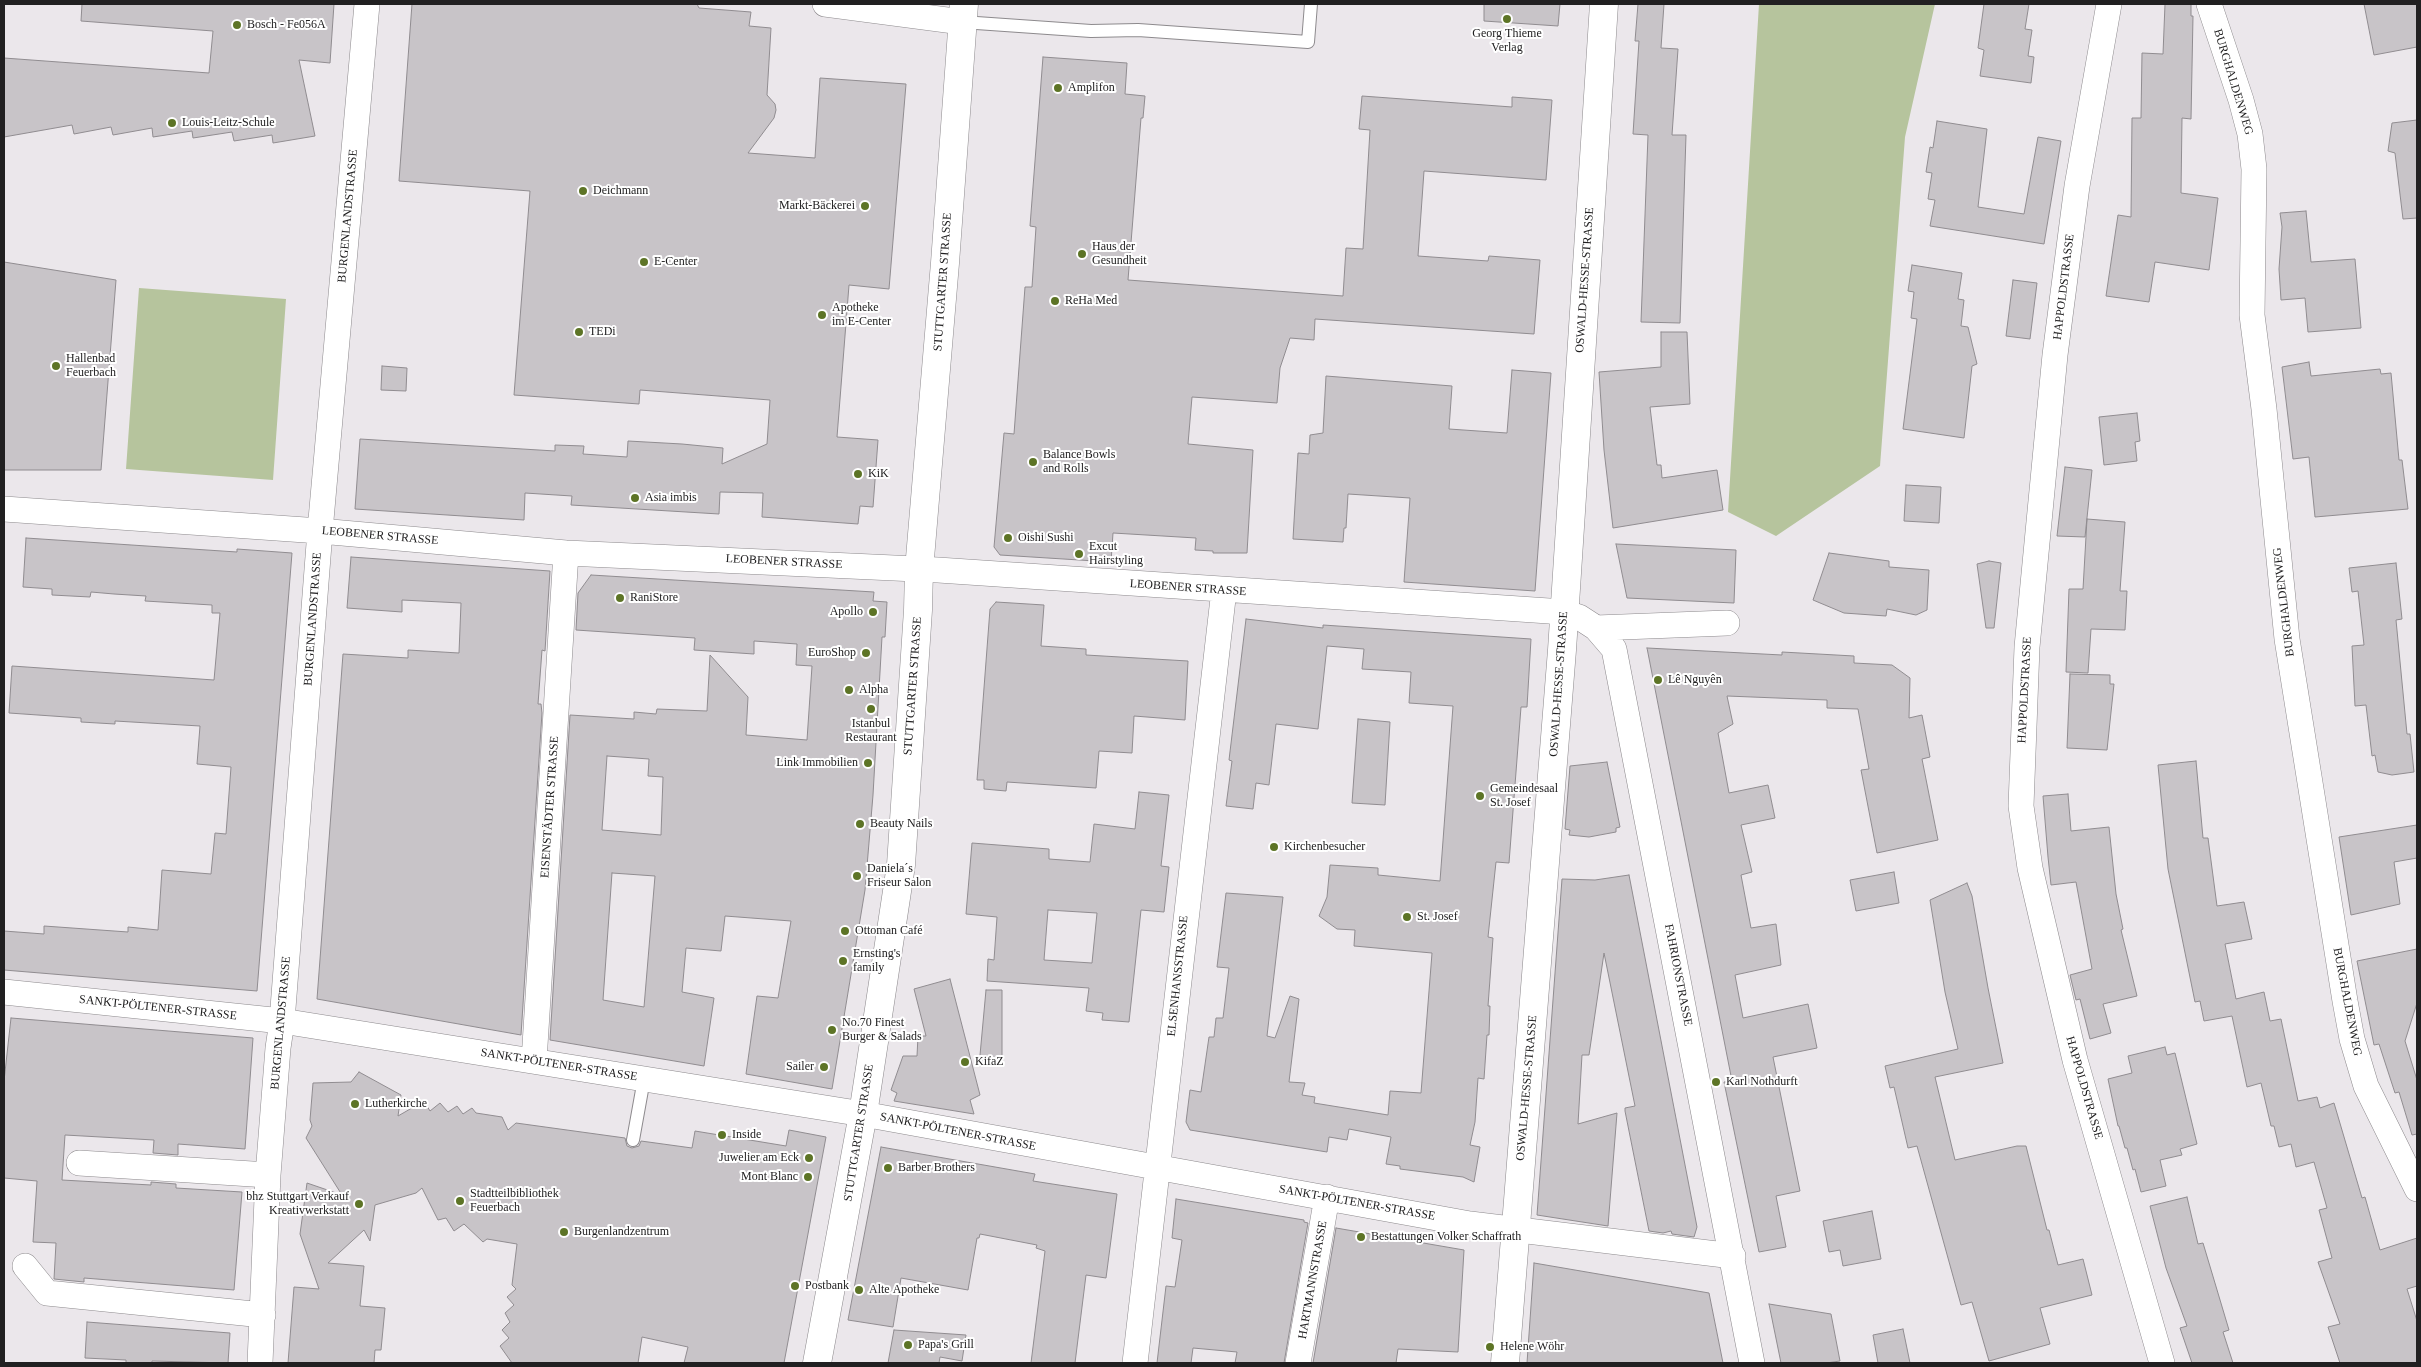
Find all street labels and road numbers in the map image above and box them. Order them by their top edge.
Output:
street label: BURGHALDENWEG [2210,27,2256,137]
street label: BURGENLANDSTRASSE [335,149,361,283]
street label: OSWALD-HESSE-STRASSE [1573,207,1597,353]
street label: STUTTGARTER STRASSE [931,212,955,352]
street label: HAPPOLDSTRASSE [2050,233,2078,341]
street label: LEOBENER STRASSE [321,524,439,548]
street label: BURGHALDENWEG [2270,547,2298,657]
street label: BURGENLANDSTRASSE [301,552,325,686]
street label: LEOBENER STRASSE [725,552,843,572]
street label: LEOBENER STRASSE [1129,577,1247,599]
street label: OSWALD-HESSE-STRASSE [1547,611,1571,757]
street label: STUTTGARTER STRASSE [901,616,925,756]
street label: HAPPOLDSTRASSE [2015,636,2035,744]
street label: EISENSTÄDTER STRASSE [538,735,562,879]
street label: ELSENHANSSTRASSE [1164,915,1192,1037]
street label: FAHRIONSTRASSE [1661,923,1695,1027]
street label: BURGHALDENWEG [2329,947,2365,1057]
street label: BURGENLANDSTRASSE [268,956,294,1090]
street label: SANKT-PÖLTENER-STRASSE [78,993,238,1023]
street label: OSWALD-HESSE-STRASSE [1513,1015,1541,1161]
street label: HAPPOLDSTRASSE [2062,1035,2106,1141]
street label: SANKT-PÖLTENER-STRASSE [480,1045,638,1085]
street label: STUTTGARTER STRASSE [841,1063,877,1203]
street label: SANKT-PÖLTENER-STRASSE [879,1110,1037,1154]
street label: SANKT-PÖLTENER-STRASSE [1278,1182,1436,1224]
street label: HARTMANNSTRASSE [1295,1220,1331,1340]

